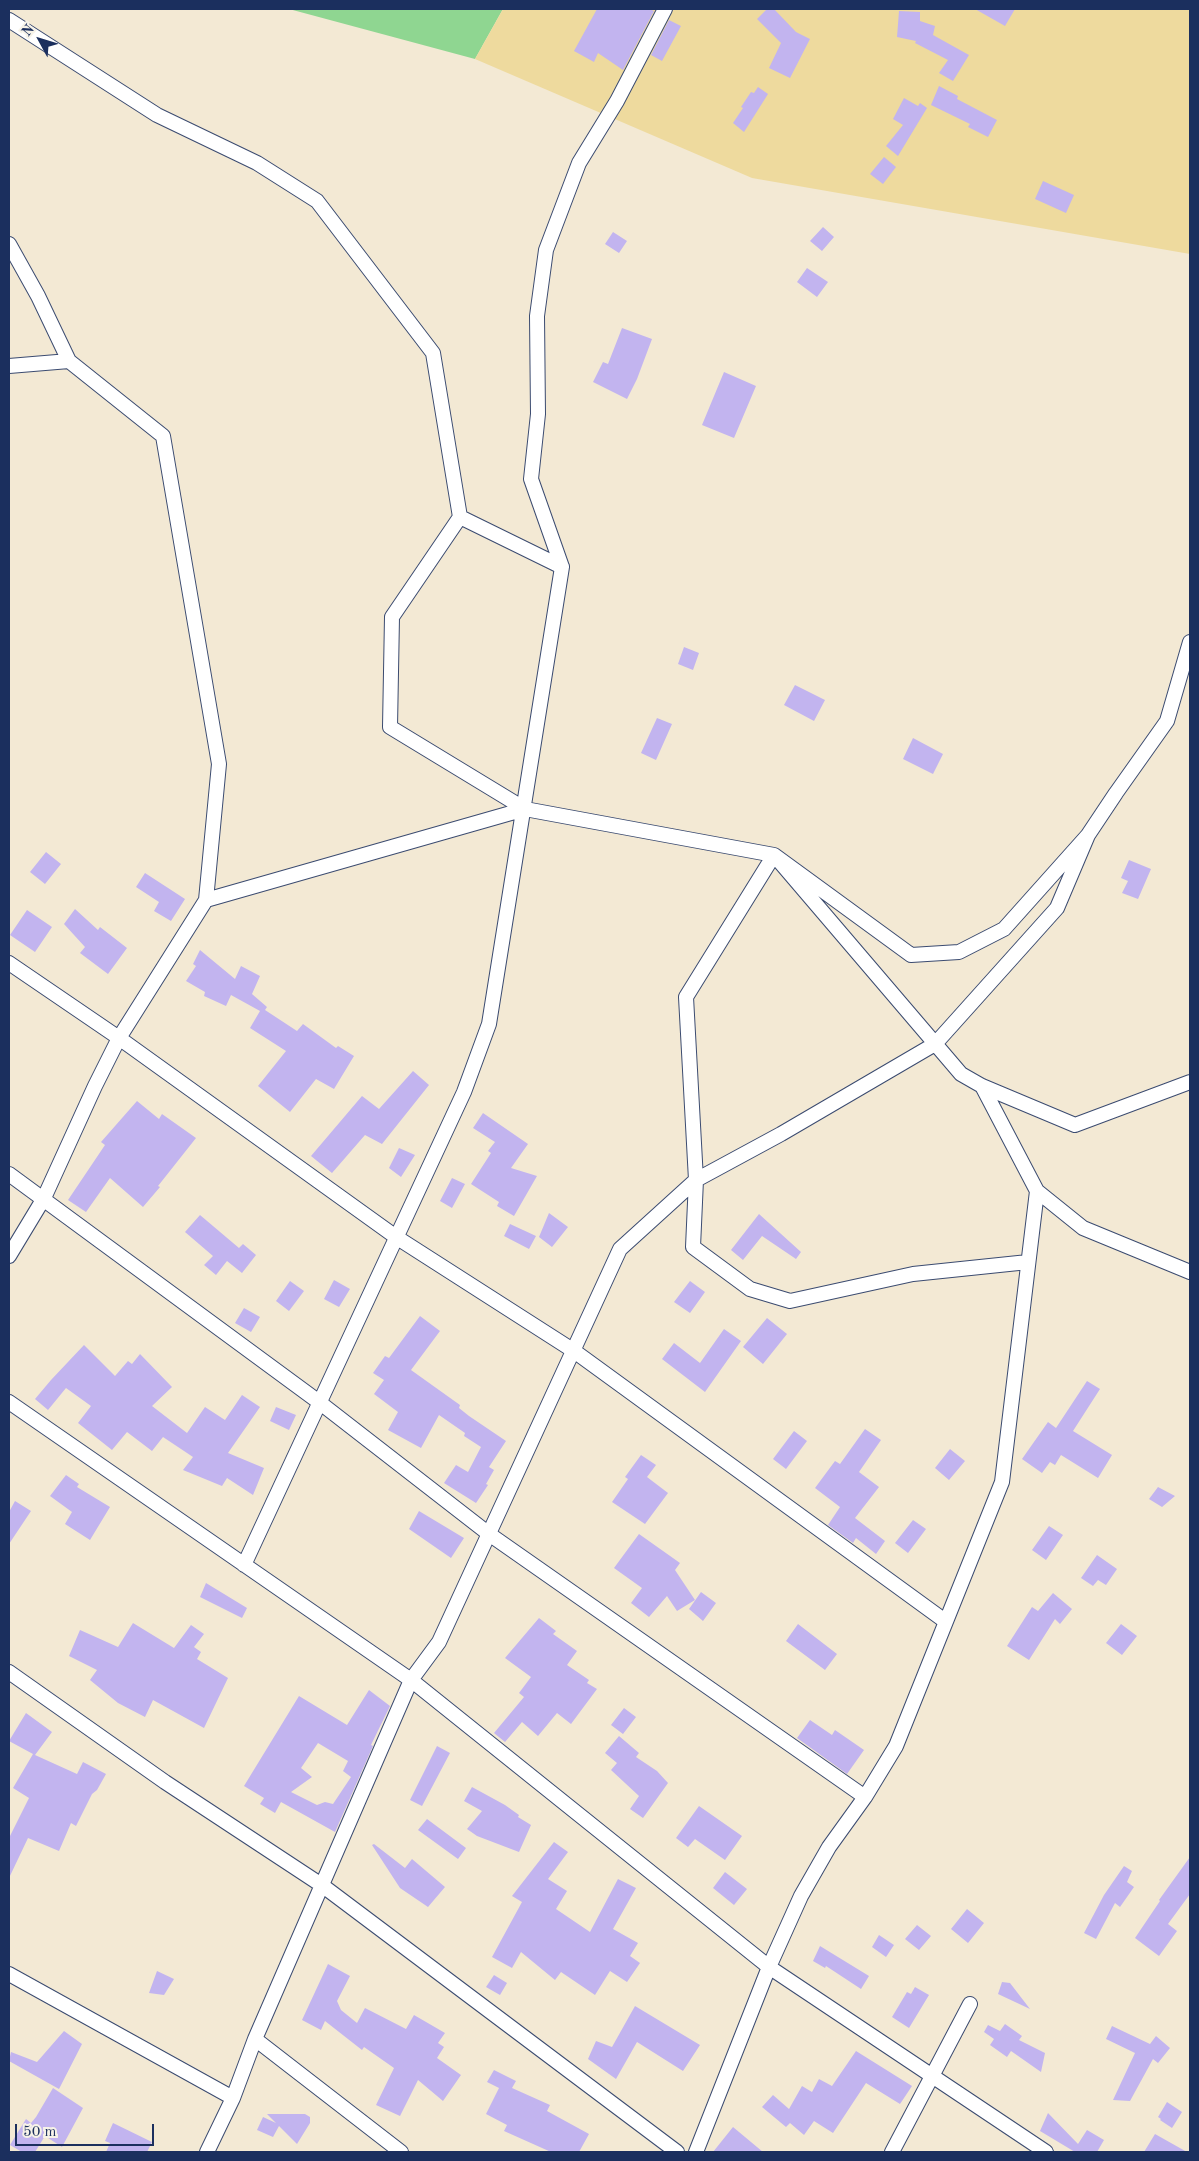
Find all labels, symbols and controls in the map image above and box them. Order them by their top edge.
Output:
north arrow [15,15,65,65]
text: N [20,22,37,39]
scale bar [18,2114,156,2146]
text: 50 m [23,2125,57,2140]

